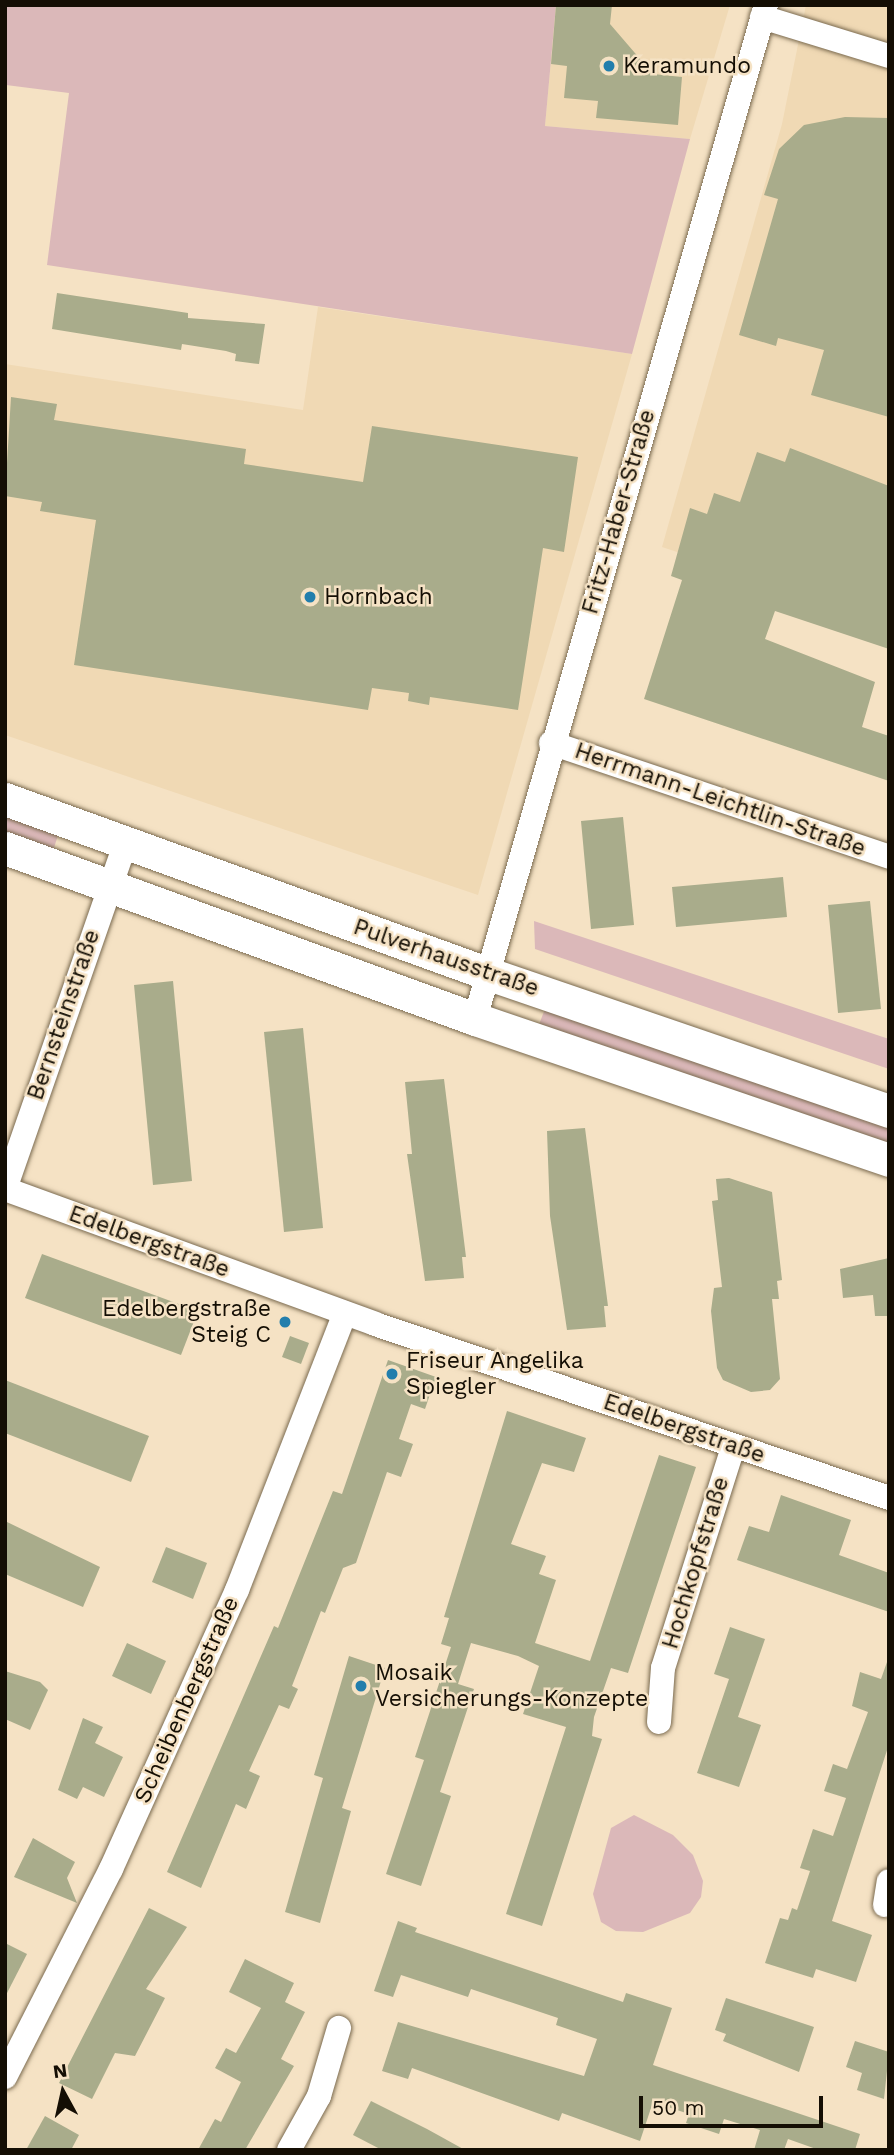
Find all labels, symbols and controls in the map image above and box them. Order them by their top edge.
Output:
place label: Keramundo [623,52,751,80]
marker: Keramundo [601,58,617,74]
street label: Fritz-Haber-Straße [577,407,661,617]
place label: Hornbach [324,583,433,611]
marker: Hornbach [302,589,318,605]
street label: Herrmann-Leichtlin-Straße [571,737,869,863]
street label: Pulverhausstraße [350,913,542,1003]
street label: Bernsteinstraße [22,926,106,1104]
street label: Edelbergstraße [65,1200,233,1284]
place label: Edelbergstraße Steig C [102,1295,271,1349]
marker: Edelbergstraße Steig C [277,1314,293,1330]
place label: Friseur Angelika Spiegler [406,1347,585,1401]
marker: Friseur Angelika Spiegler [384,1366,400,1382]
street label: Edelbergstraße [600,1388,768,1470]
street label: Hochkopfstraße [657,1474,735,1652]
street label: Scheibenbergstraße [129,1592,245,1808]
place label: Mosaik Versicherungs-Konzepte [375,1659,648,1713]
marker: Mosaik Versicherungs-Konzepte [353,1678,369,1694]
north arrow [28,2057,98,2127]
text: N [51,2058,69,2083]
scale bar [642,2082,826,2126]
text: 50 m [652,2095,704,2120]

